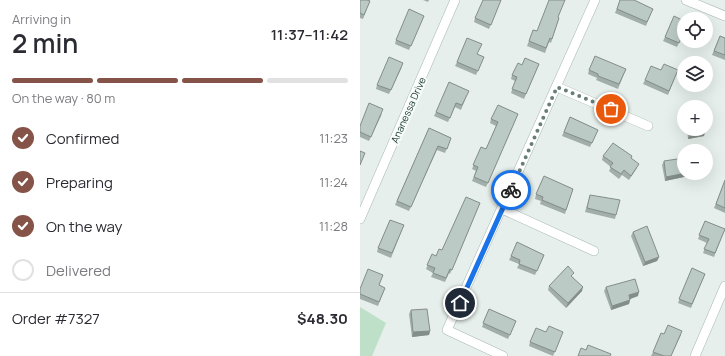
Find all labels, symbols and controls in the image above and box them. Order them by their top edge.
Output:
text: Arriving in [12,10,71,28]
map controls [677,12,713,180]
button: locate [677,12,713,48]
text: 11:37–11:42 [271,24,348,45]
text: 2 min [12,25,78,61]
button: layers [677,56,713,92]
street label: Ananessa Drive [387,75,429,145]
text: On the way · 80 m [12,89,115,107]
pin [594,92,628,126]
icon: bag [600,98,622,120]
button: + [677,100,713,136]
icon: check [12,127,34,149]
text: Confirmed [46,128,119,149]
text: 11:23 [319,129,348,147]
button: − [677,144,713,180]
courier [491,170,531,210]
icon: check [12,171,34,193]
text: Preparing [46,172,113,193]
text: 11:24 [319,173,348,191]
icon: bike [500,179,522,201]
icon: check [12,215,34,237]
text: On the way [46,216,122,237]
text: 11:28 [319,217,348,235]
text: Delivered [46,260,111,281]
pin [443,286,477,320]
icon: home [449,292,471,314]
text: Order #7327 [12,308,100,329]
text: $48.30 [297,308,348,329]

